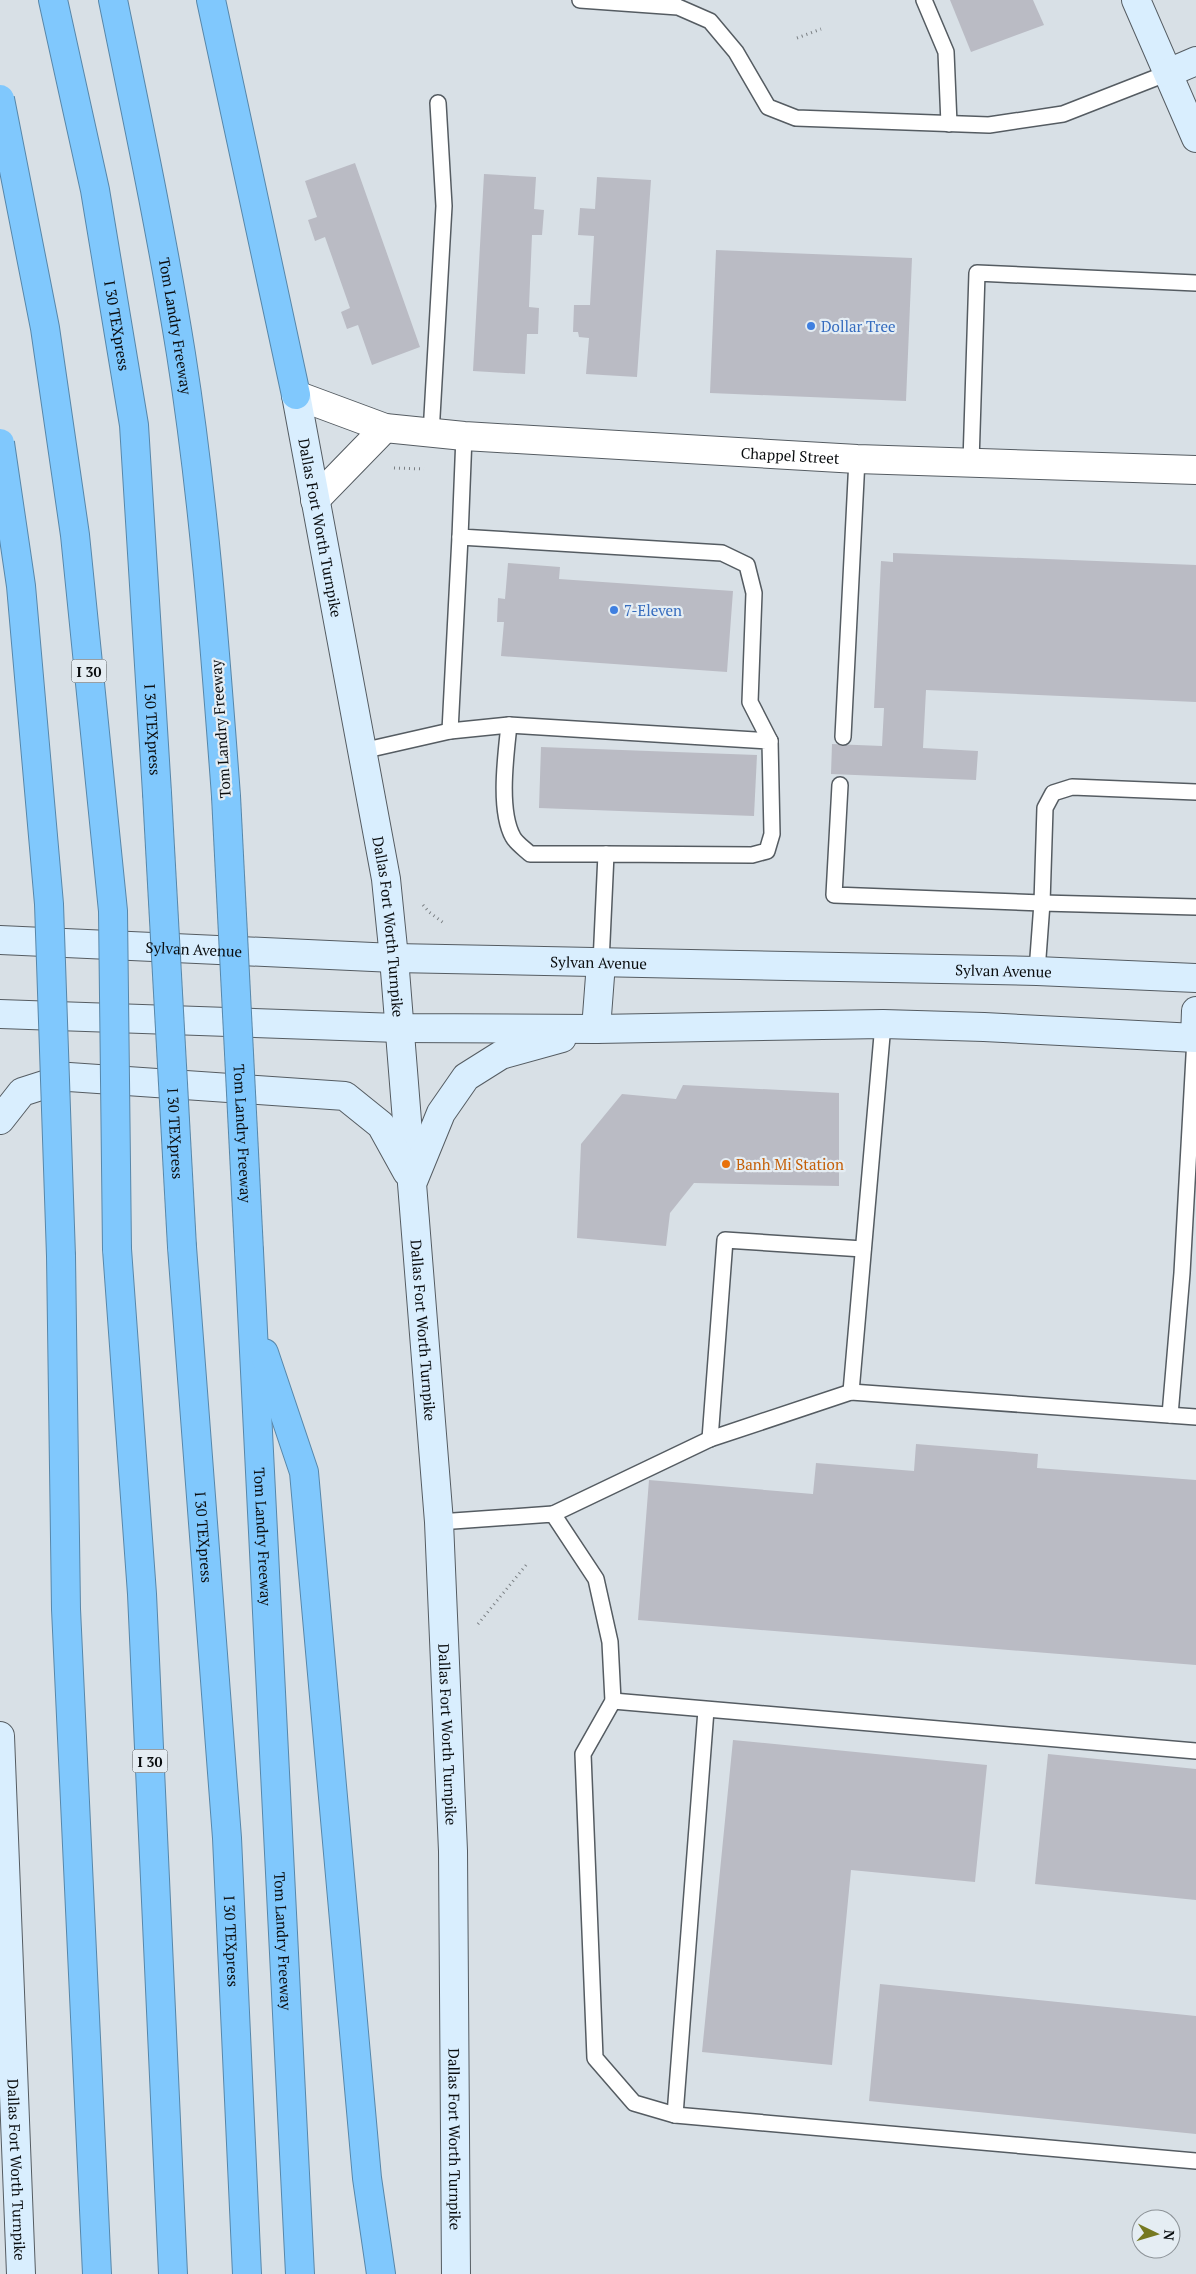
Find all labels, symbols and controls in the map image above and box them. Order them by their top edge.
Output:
street label: Tom Landry Freeway [155,256,197,396]
street label: I 30 TEXpress [100,279,135,372]
place label: Dollar Tree [821,316,896,336]
marker: Dollar Tree [805,320,817,332]
street label: Dallas Fort Worth Turnpike [294,436,347,619]
street label: Chappel Street [740,442,840,468]
place label: 7-Eleven [624,600,682,620]
marker: 7-Eleven [608,604,620,616]
road number: I 30 [72,659,106,682]
street label: Tom Landry Freeway [205,659,235,799]
street label: I 30 TEXpress [140,683,166,776]
street label: Dallas Fort Worth Turnpike [368,835,409,1018]
street label: Sylvan Avenue [145,937,243,961]
street label: Sylvan Avenue [550,951,647,973]
street label: Sylvan Avenue [955,959,1052,982]
street label: Tom Landry Freeway [230,1064,257,1204]
street label: I 30 TEXpress [163,1087,188,1180]
place label: Banh Mi Station [736,1154,844,1174]
marker: Banh Mi Station [720,1158,732,1170]
street label: Dallas Fort Worth Turnpike [406,1239,441,1422]
street label: Tom Landry Freeway [250,1467,277,1607]
street label: I 30 TEXpress [191,1491,218,1584]
street label: Dallas Fort Worth Turnpike [434,1643,462,1826]
road number: I 30 [132,1750,168,1772]
street label: Tom Landry Freeway [270,1871,297,2011]
street label: I 30 TEXpress [220,1895,244,1987]
street label: Dallas Fort Worth Turnpike [444,2048,466,2230]
street label: Dallas Fort Worth Turnpike [3,2078,30,2261]
north arrow [1131,2209,1181,2259]
text: N [1159,2229,1179,2242]

